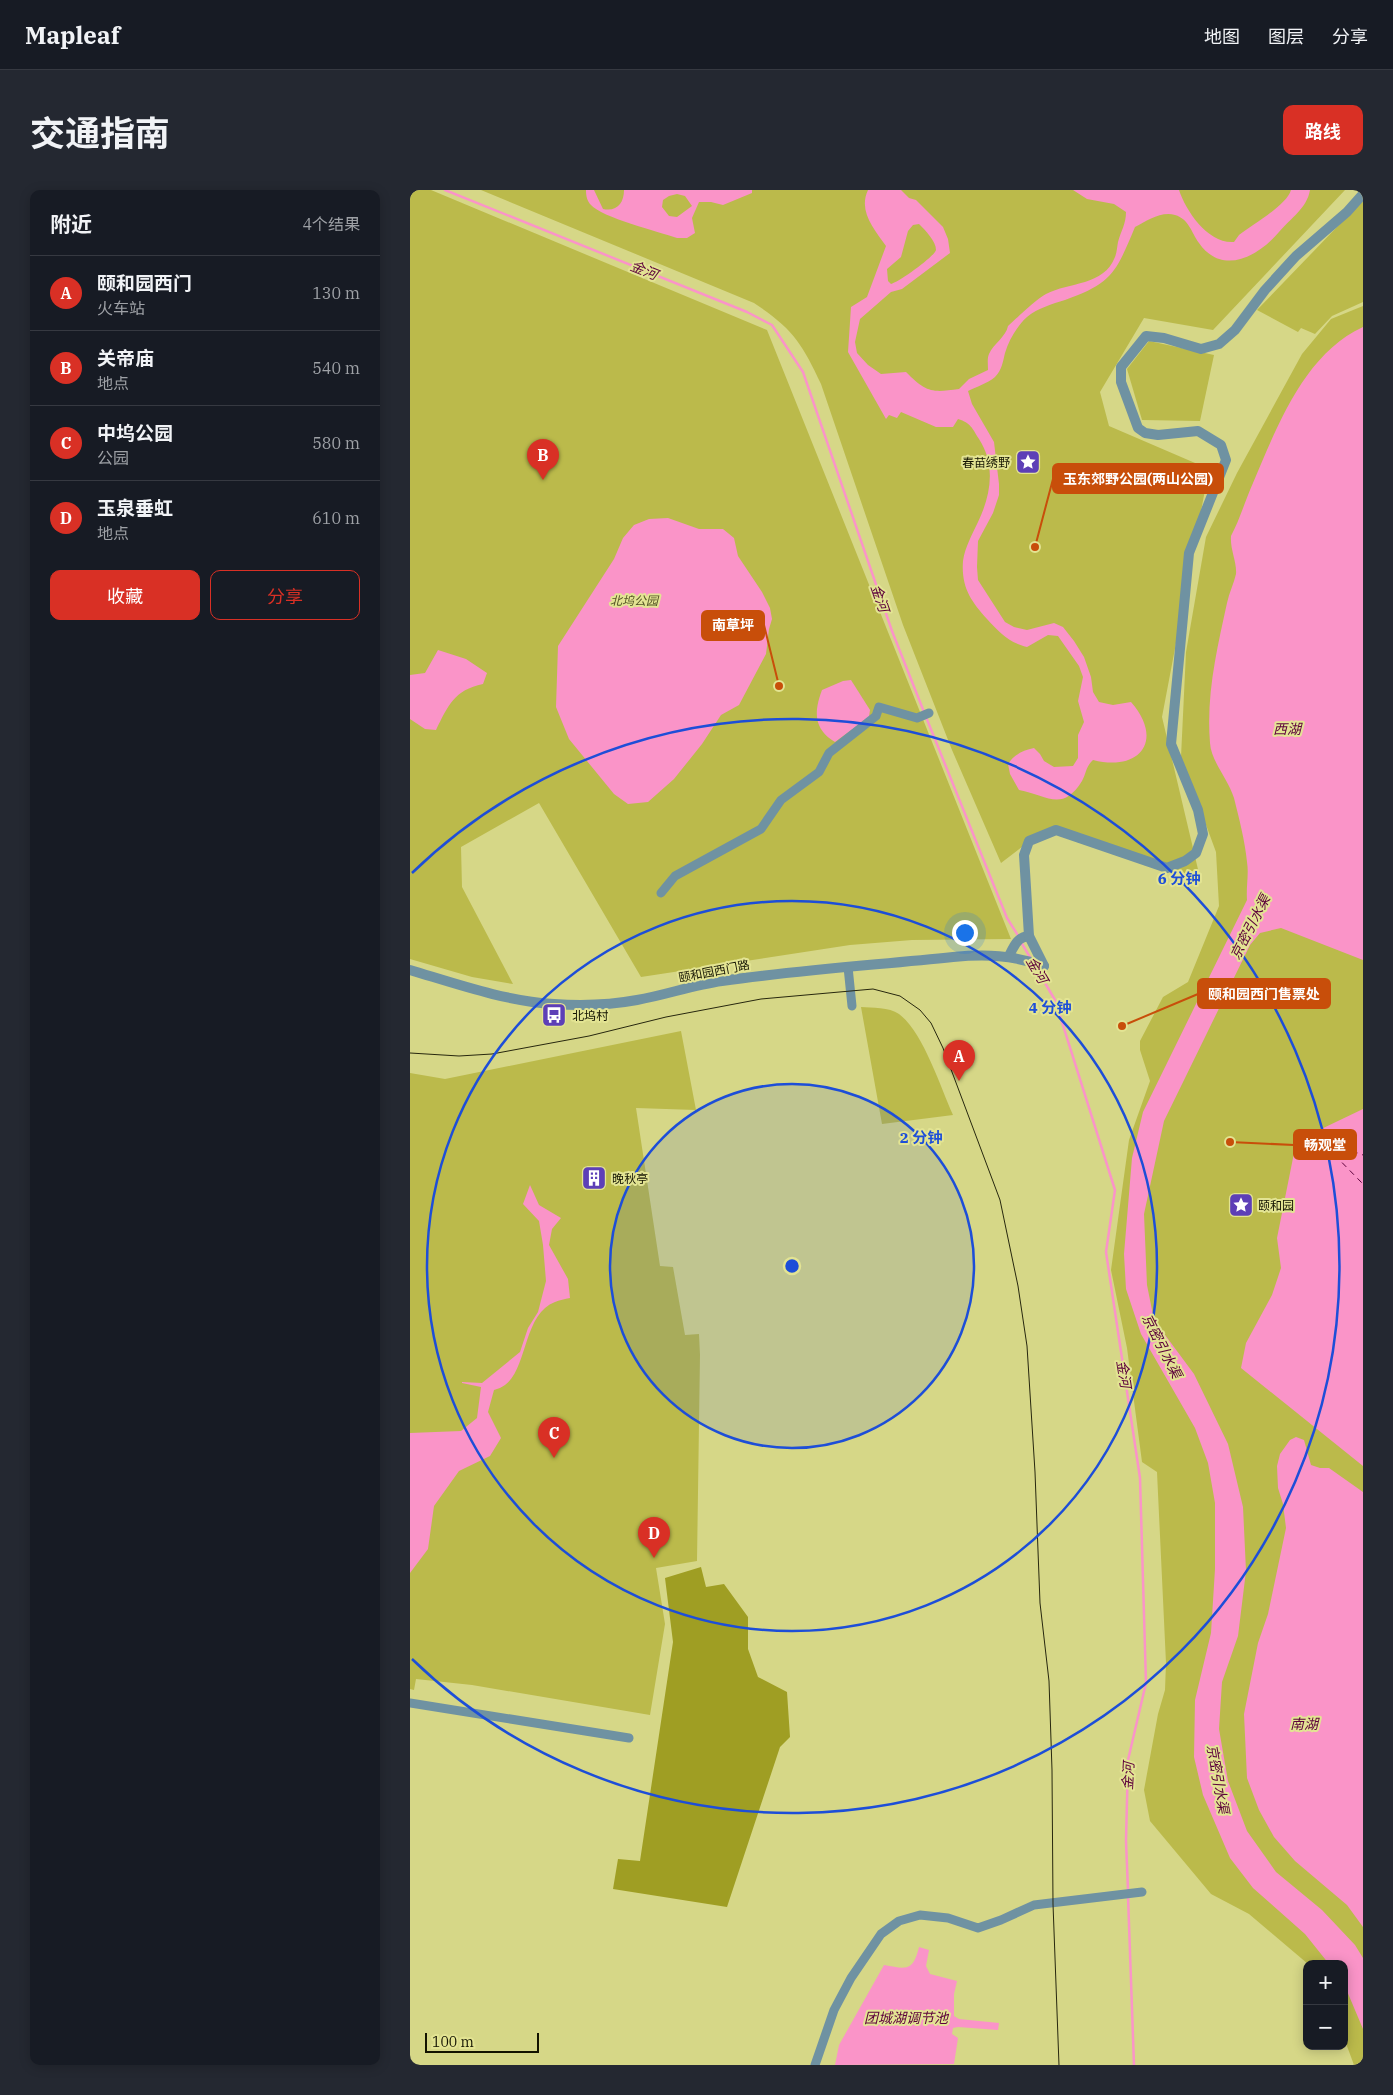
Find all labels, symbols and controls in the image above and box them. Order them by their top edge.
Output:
text: Mapleaf [25,19,120,51]
text: 地图 [1204,25,1240,48]
text: 图层 [1268,25,1304,48]
text: 分享 [1332,25,1368,48]
button: 路线 [1283,105,1363,155]
text: 交通指南 [30,110,170,156]
text: 附近 [50,210,92,238]
text: 4个结果 [302,214,360,234]
water label: 金河 [628,256,663,285]
text: 颐和园西门 [97,271,192,295]
text: A [60,283,72,303]
text: 130 m [312,283,360,303]
text: 火车站 [97,298,145,318]
text: 关帝庙 [97,346,154,370]
text: B [60,358,72,378]
text: 540 m [312,358,360,378]
text: 地点 [97,373,129,393]
text: 中坞公园 [97,421,173,445]
text: C [61,433,71,453]
text: 580 m [312,433,360,453]
pin: B [527,439,559,480]
text: 公园 [97,448,129,468]
place icon: 春苗绣野 [1015,449,1041,475]
place label: 春苗绣野 [962,455,1010,470]
callout: 玉东郊野公园(两山公园) [1053,464,1223,493]
text: 玉东郊野公园(两山公园) [1063,470,1213,488]
text: 玉泉垂虹 [97,496,173,520]
text: D [60,508,72,528]
text: 610 m [312,508,360,528]
text: 地点 [97,523,129,543]
button: 收藏 [50,570,200,620]
button: 分享 [210,570,360,620]
water label: 金河 [867,582,894,617]
park label: 北坞公园 [610,593,660,608]
callout: 南草坪 [702,611,764,640]
text: 南草坪 [712,616,754,634]
water label: 西湖 [1273,720,1303,738]
text: 6 分钟 [1158,869,1200,888]
water label: 京密引水渠 [1226,890,1275,962]
your location [952,920,978,946]
water label: 金河 [1022,953,1053,989]
street label: 颐和园西门路 [677,957,751,985]
callout: 颐和园西门售票处 [1198,979,1330,1008]
text: 颐和园西门售票处 [1208,985,1320,1003]
text: 4 分钟 [1029,998,1071,1017]
bus stop icon: 北坞村 [541,1002,567,1028]
place label: 北坞村 [572,1008,609,1023]
pin: A [943,1040,975,1081]
text: 2 分钟 [900,1128,942,1147]
callout: 畅观堂 [1294,1130,1356,1159]
text: 畅观堂 [1304,1136,1346,1154]
building icon: 晚秋亭 [581,1165,607,1191]
place label: 晚秋亭 [612,1171,648,1186]
place icon: 颐和园 [1228,1192,1254,1218]
place label: 颐和园 [1258,1198,1294,1213]
centre of rings [783,1257,801,1275]
water label: 京密引水渠 [1138,1311,1187,1383]
water label: 金河 [1113,1359,1136,1392]
pin: C [538,1417,570,1458]
pin: D [638,1517,670,1558]
water label: 南湖 [1290,1715,1320,1733]
water label: 京密引水渠 [1203,1743,1233,1817]
water label: 金河 [1118,1759,1138,1790]
map controls [1303,1960,1348,2050]
button: + [1303,1960,1348,2005]
button: − [1303,2005,1348,2050]
water label: 团城湖调节池 [864,2009,950,2027]
scale bar [425,2030,539,2053]
text: 100 m [432,2033,474,2051]

